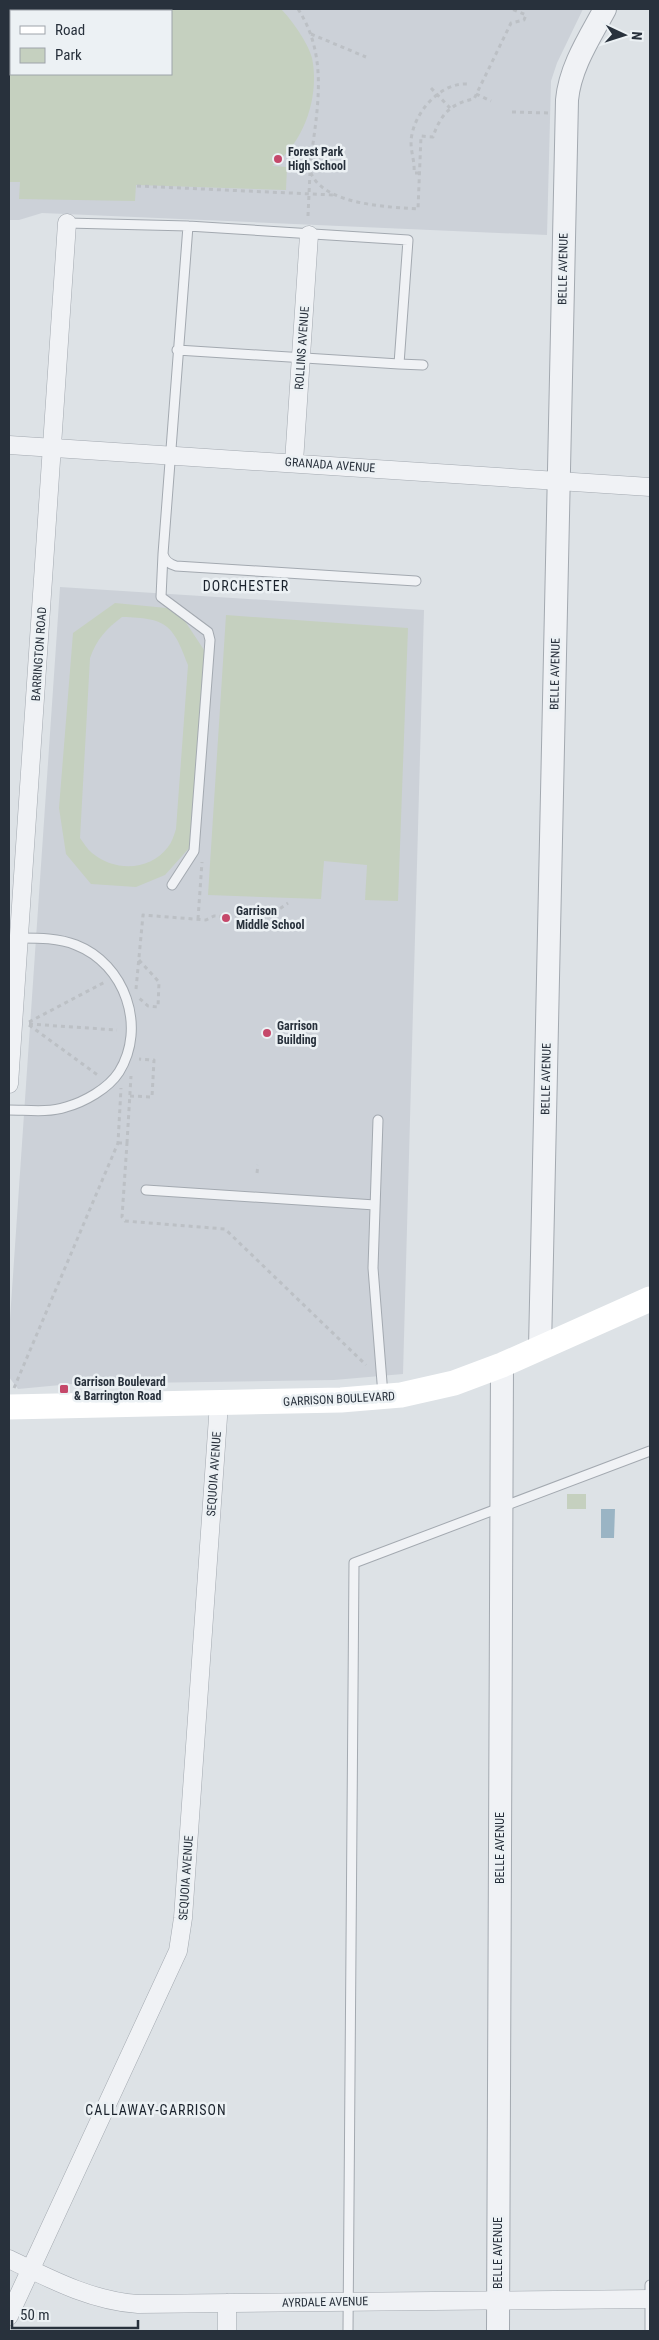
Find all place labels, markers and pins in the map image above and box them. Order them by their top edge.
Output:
place label: Forest Park High School [288,145,346,173]
marker: Forest Park High School [272,153,284,165]
place label: Garrison Middle School [236,904,304,932]
marker: Garrison Middle School [220,912,232,924]
place label: Garrison Building [277,1019,318,1047]
marker: Garrison Building [261,1027,273,1039]
place label: Garrison Boulevard & Barrington Road [74,1375,166,1403]
marker: Garrison Boulevard & Barrington Road [58,1383,70,1395]

